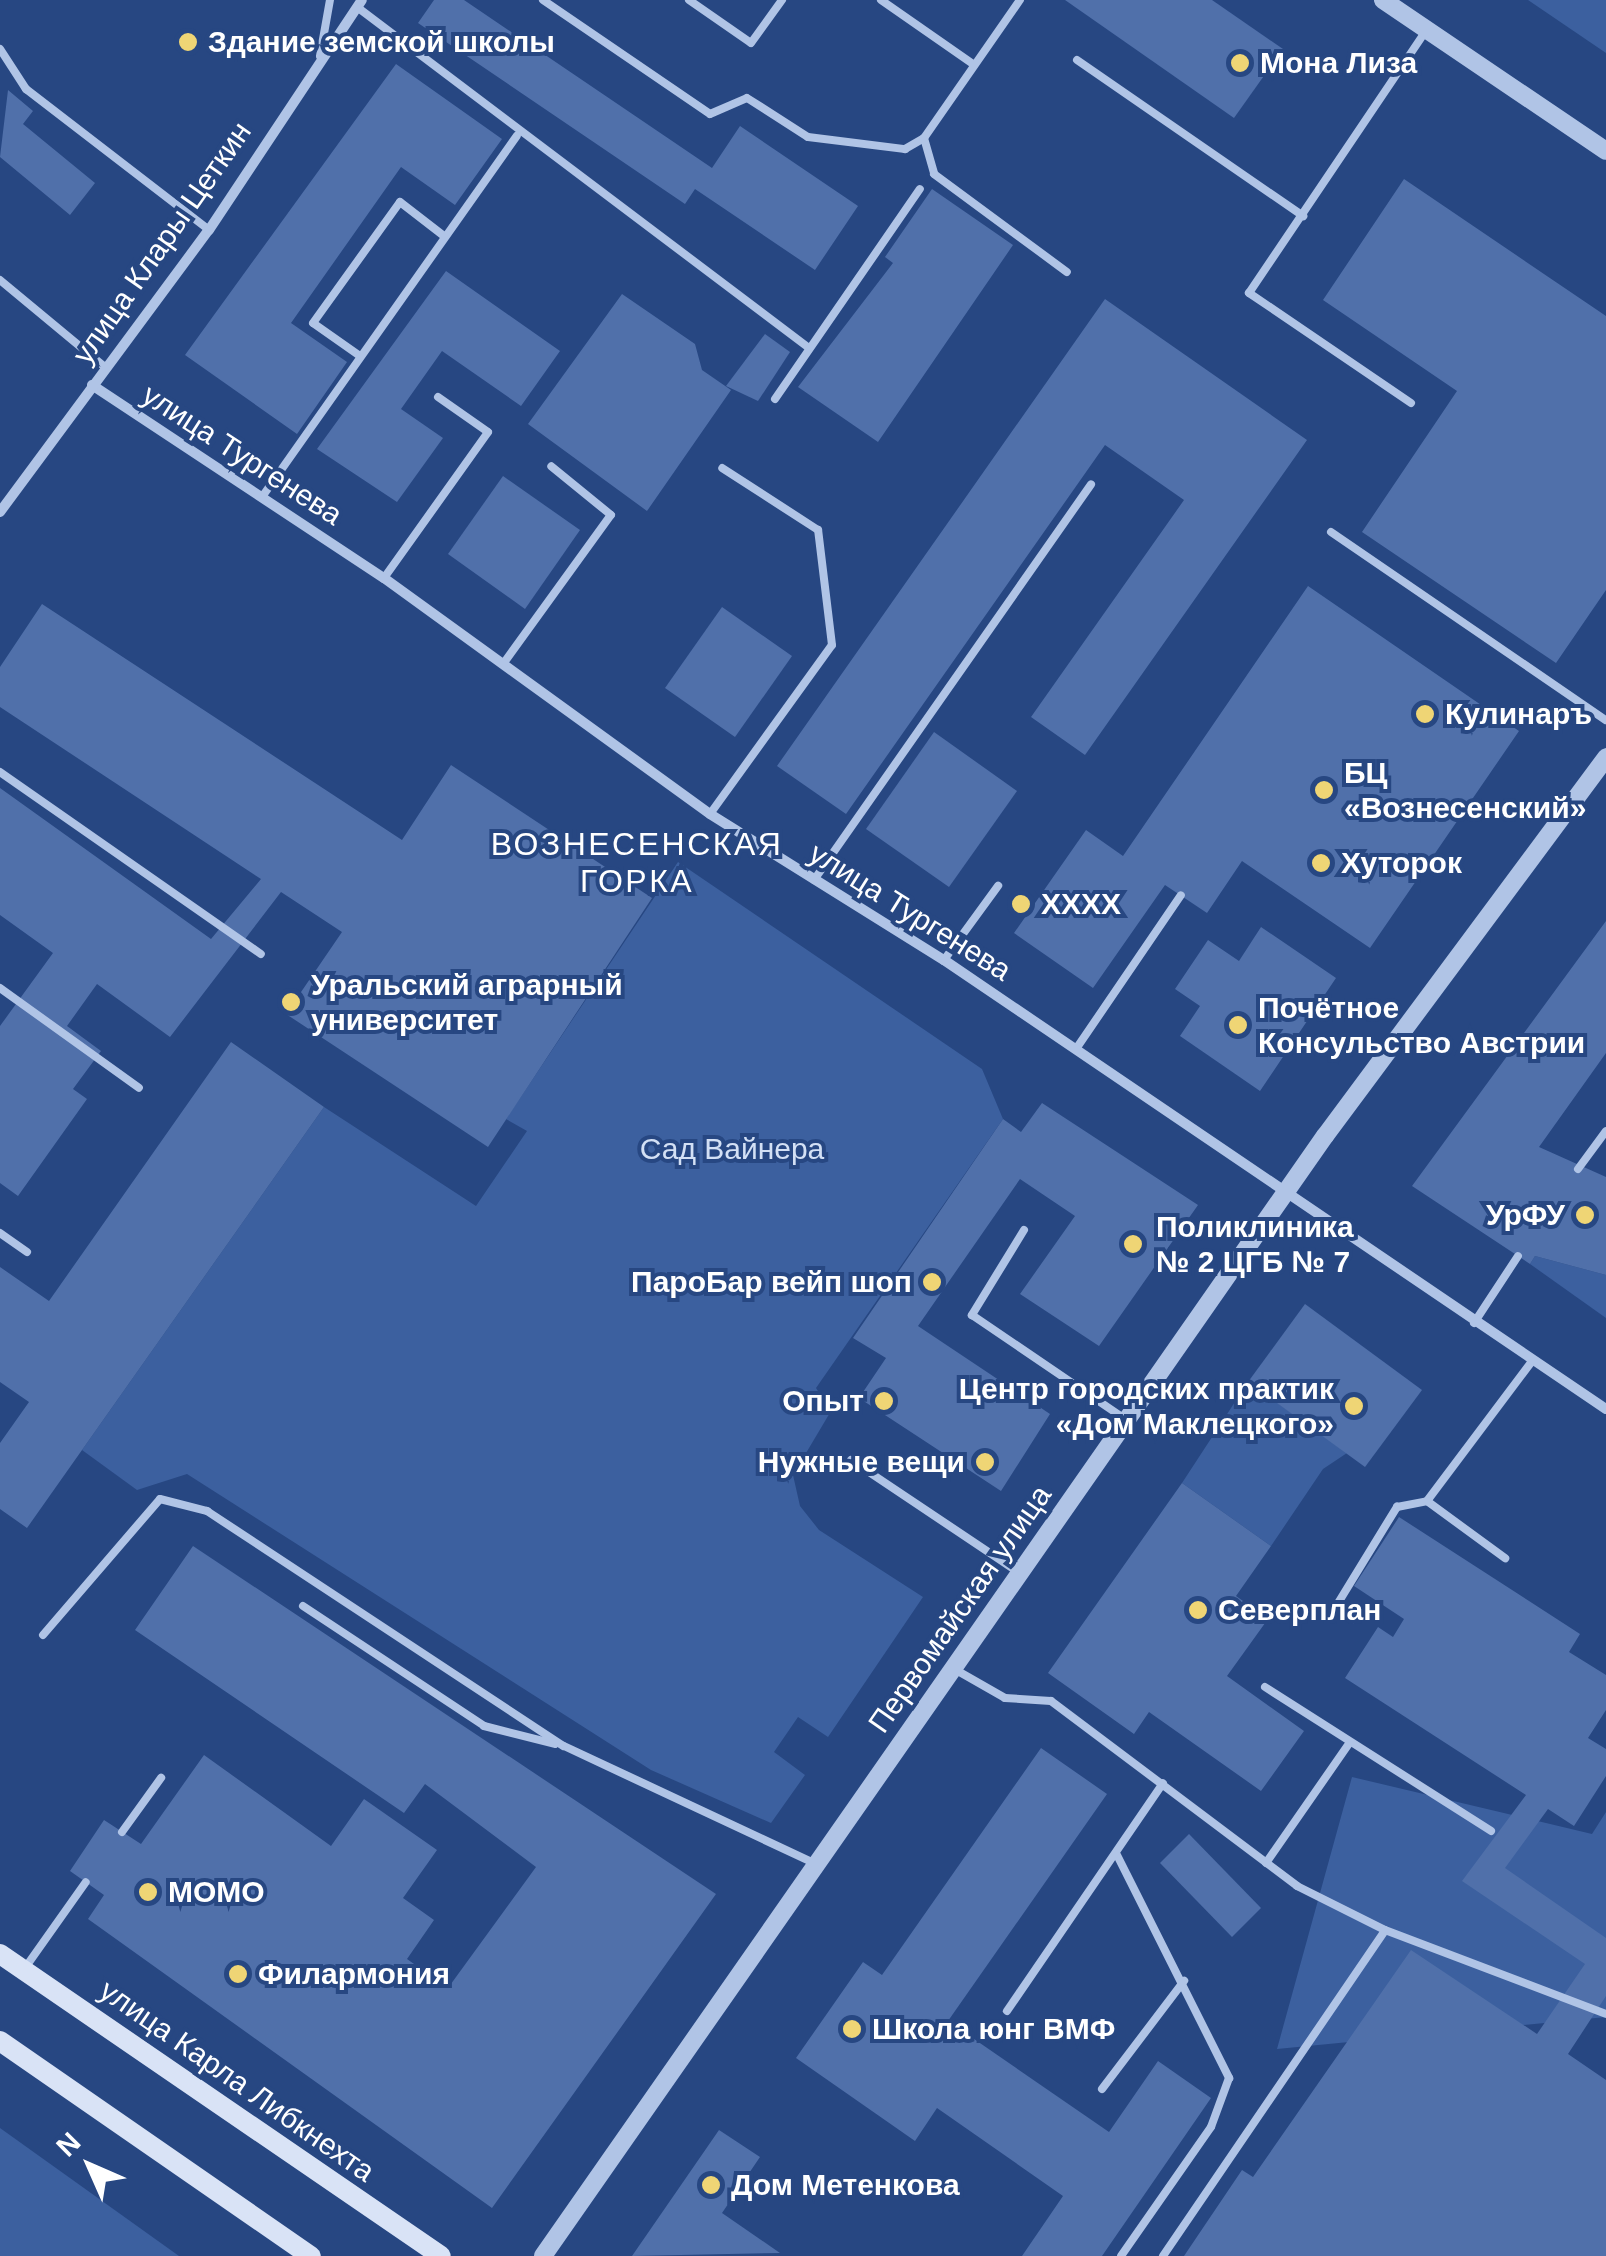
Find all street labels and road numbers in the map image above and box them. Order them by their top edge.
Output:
street label: улица Клары Цеткин [65,115,259,371]
street label: улица Тургенева [135,377,349,533]
street label: улица Тургенева [802,835,1018,989]
street label: Первомайская улица [861,1478,1059,1740]
street label: улица Карла Либкнехта [93,1972,381,2190]

